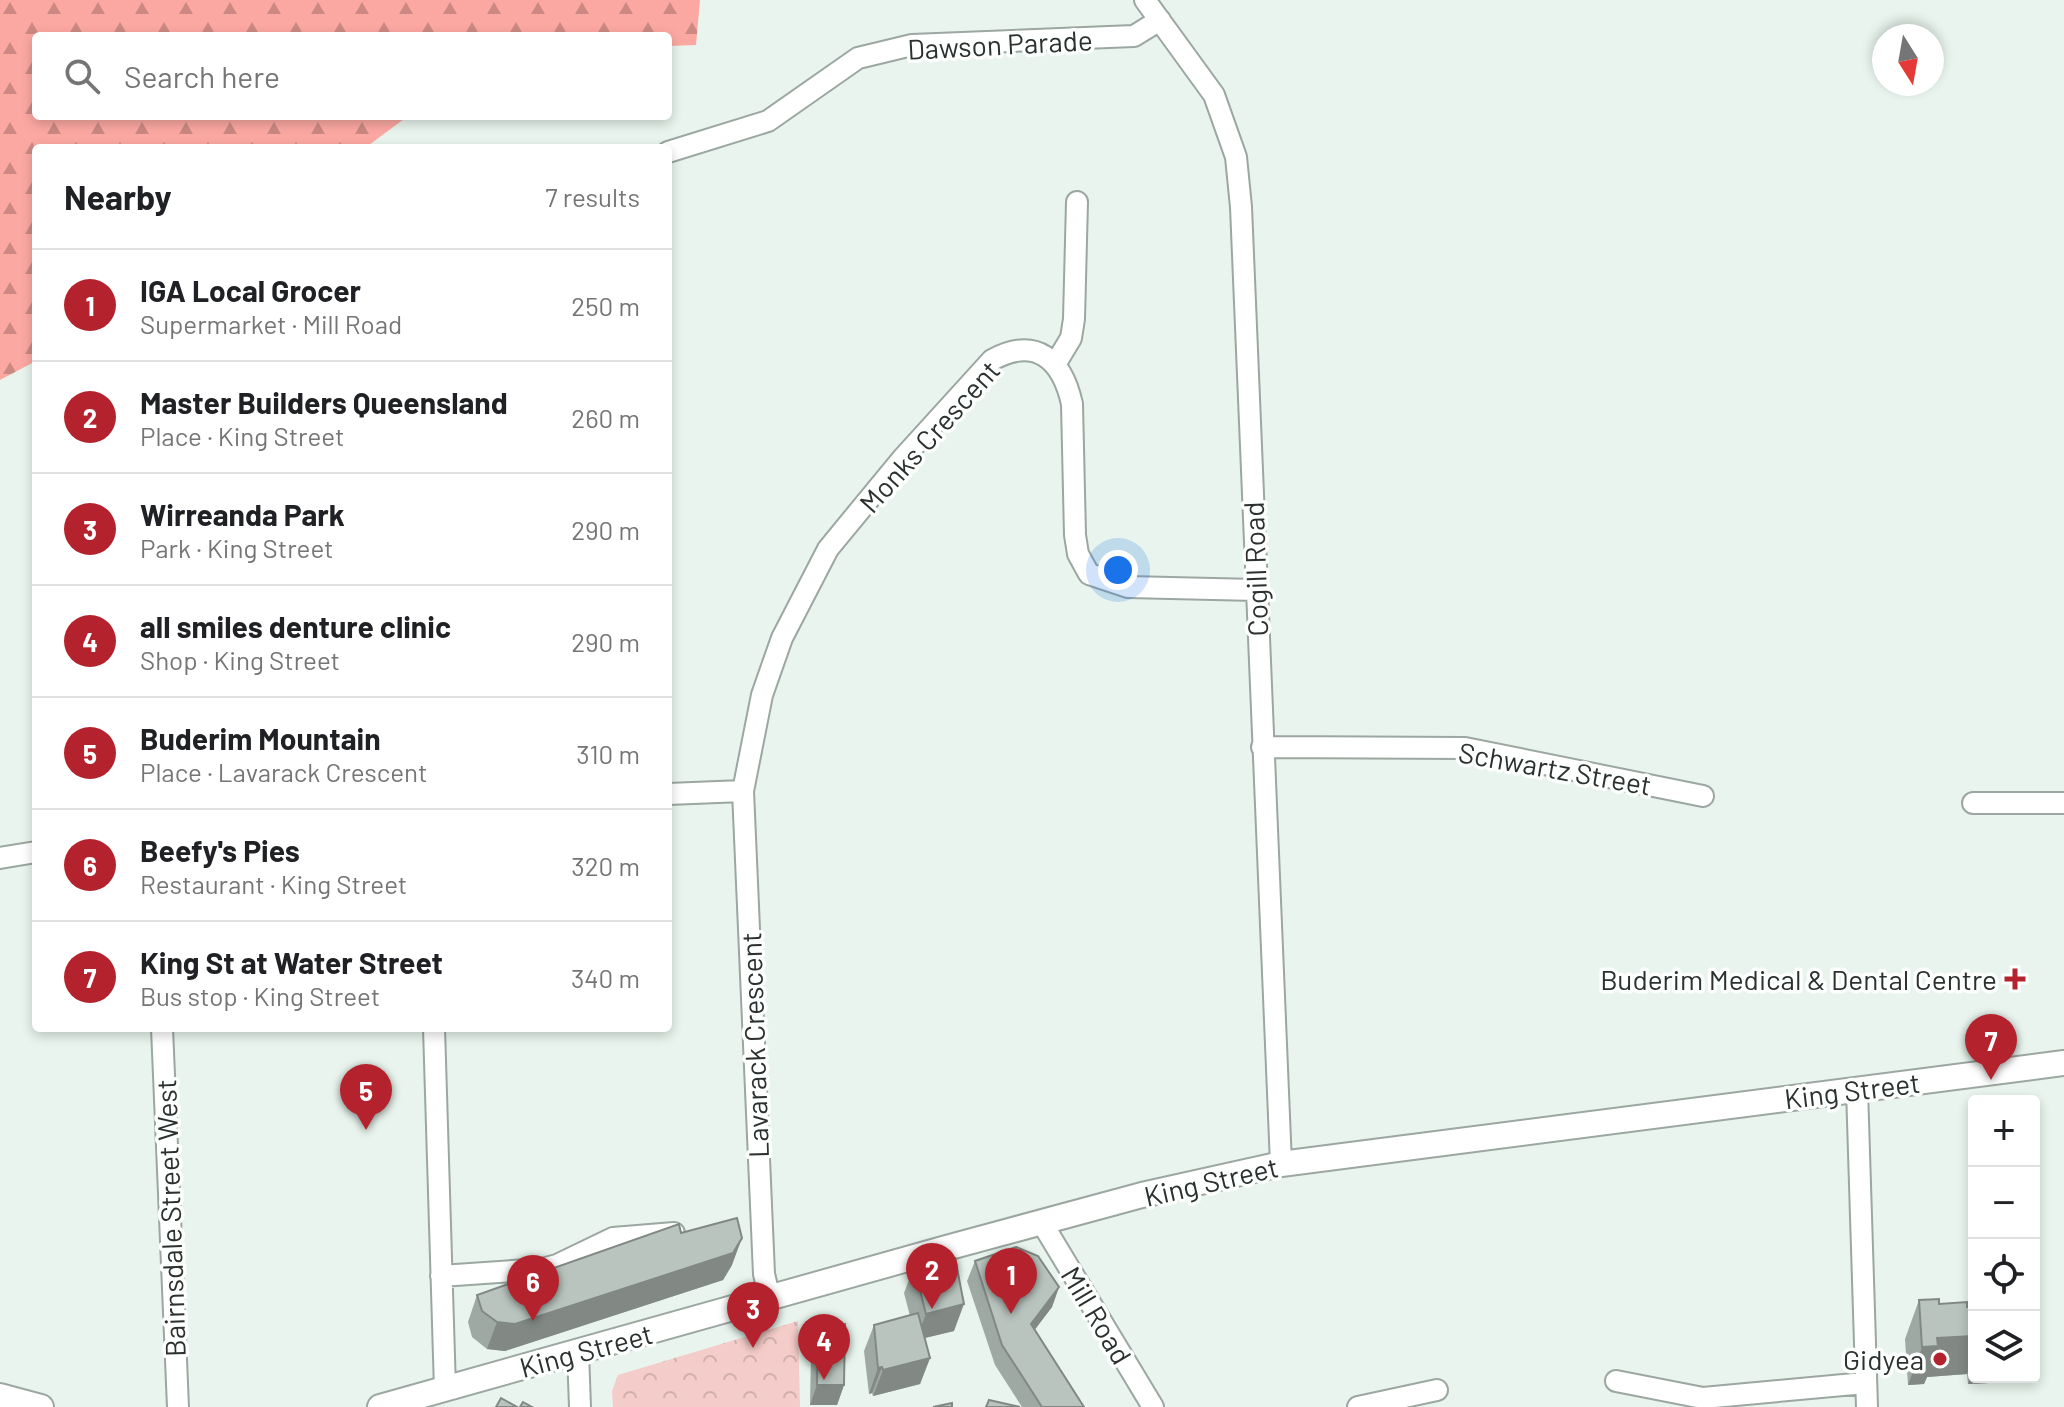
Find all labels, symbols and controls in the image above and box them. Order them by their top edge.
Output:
street label: Dawson Parade [906,22,1094,66]
north arrow [1872,24,1944,96]
search box [32,32,672,120]
icon: search [60,54,104,98]
text: Search here [124,58,280,94]
text: Nearby [64,176,172,217]
text: 7 results [545,181,640,212]
text: IGA Local Grocer [140,272,361,308]
text: 1 [85,290,95,321]
text: 250 m [571,290,640,321]
text: Supermarket · Mill Road [140,308,402,339]
street label: Monks Crescent [852,353,1006,519]
text: Master Builders Queensland [140,384,508,420]
text: 2 [83,402,97,433]
text: 260 m [571,402,640,433]
text: Place · King Street [140,420,344,451]
text: Wirreanda Park [140,496,345,532]
street label: Cogill Road [1236,501,1274,637]
text: 3 [83,514,97,545]
text: 290 m [571,514,640,545]
text: Park · King Street [140,532,334,563]
your location [1098,550,1138,590]
text: all smiles denture clinic [140,608,451,644]
text: 4 [82,626,98,657]
text: 290 m [571,626,640,657]
text: Shop · King Street [140,644,340,675]
text: Buderim Mountain [140,720,381,756]
street label: Schwartz Street [1456,734,1654,802]
text: 5 [83,738,97,769]
text: 310 m [576,738,640,769]
text: Place · Lavarack Crescent [140,756,428,787]
text: Beefy's Pies [140,832,300,868]
text: 6 [83,850,97,881]
text: 320 m [571,850,640,881]
text: Restaurant · King Street [140,868,407,899]
street label: Lavarack Crescent [733,932,775,1158]
text: King St at Water Street [140,944,443,980]
text: 7 [84,962,96,993]
text: 340 m [571,962,640,993]
place label: Buderim Medical & Dental Centre [1600,962,1997,996]
marker: Buderim Medical & Dental Centre [2004,968,2026,990]
text: Bus stop · King Street [140,980,380,1011]
pin: 7 [1965,1014,2017,1080]
pin: 5 [340,1064,392,1130]
street label: King Street [1782,1065,1922,1115]
street label: Bairnsdale Street West [148,1079,192,1357]
map controls [1968,1095,2040,1383]
button: + [1968,1095,2040,1167]
street label: King Street [1141,1149,1281,1213]
button: − [1968,1167,2040,1239]
button: locate [1968,1239,2040,1311]
pin: 2 [906,1243,958,1309]
pin: 1 [985,1248,1037,1314]
pin: 6 [507,1255,559,1321]
street label: Mill Road [1055,1260,1139,1370]
pin: 3 [727,1282,779,1348]
button: layers [1968,1311,2040,1383]
pin: 4 [798,1314,850,1380]
street label: King Street [516,1316,656,1384]
place label: Gidyea [1843,1342,1924,1376]
marker: Gidyea [1931,1350,1949,1368]

